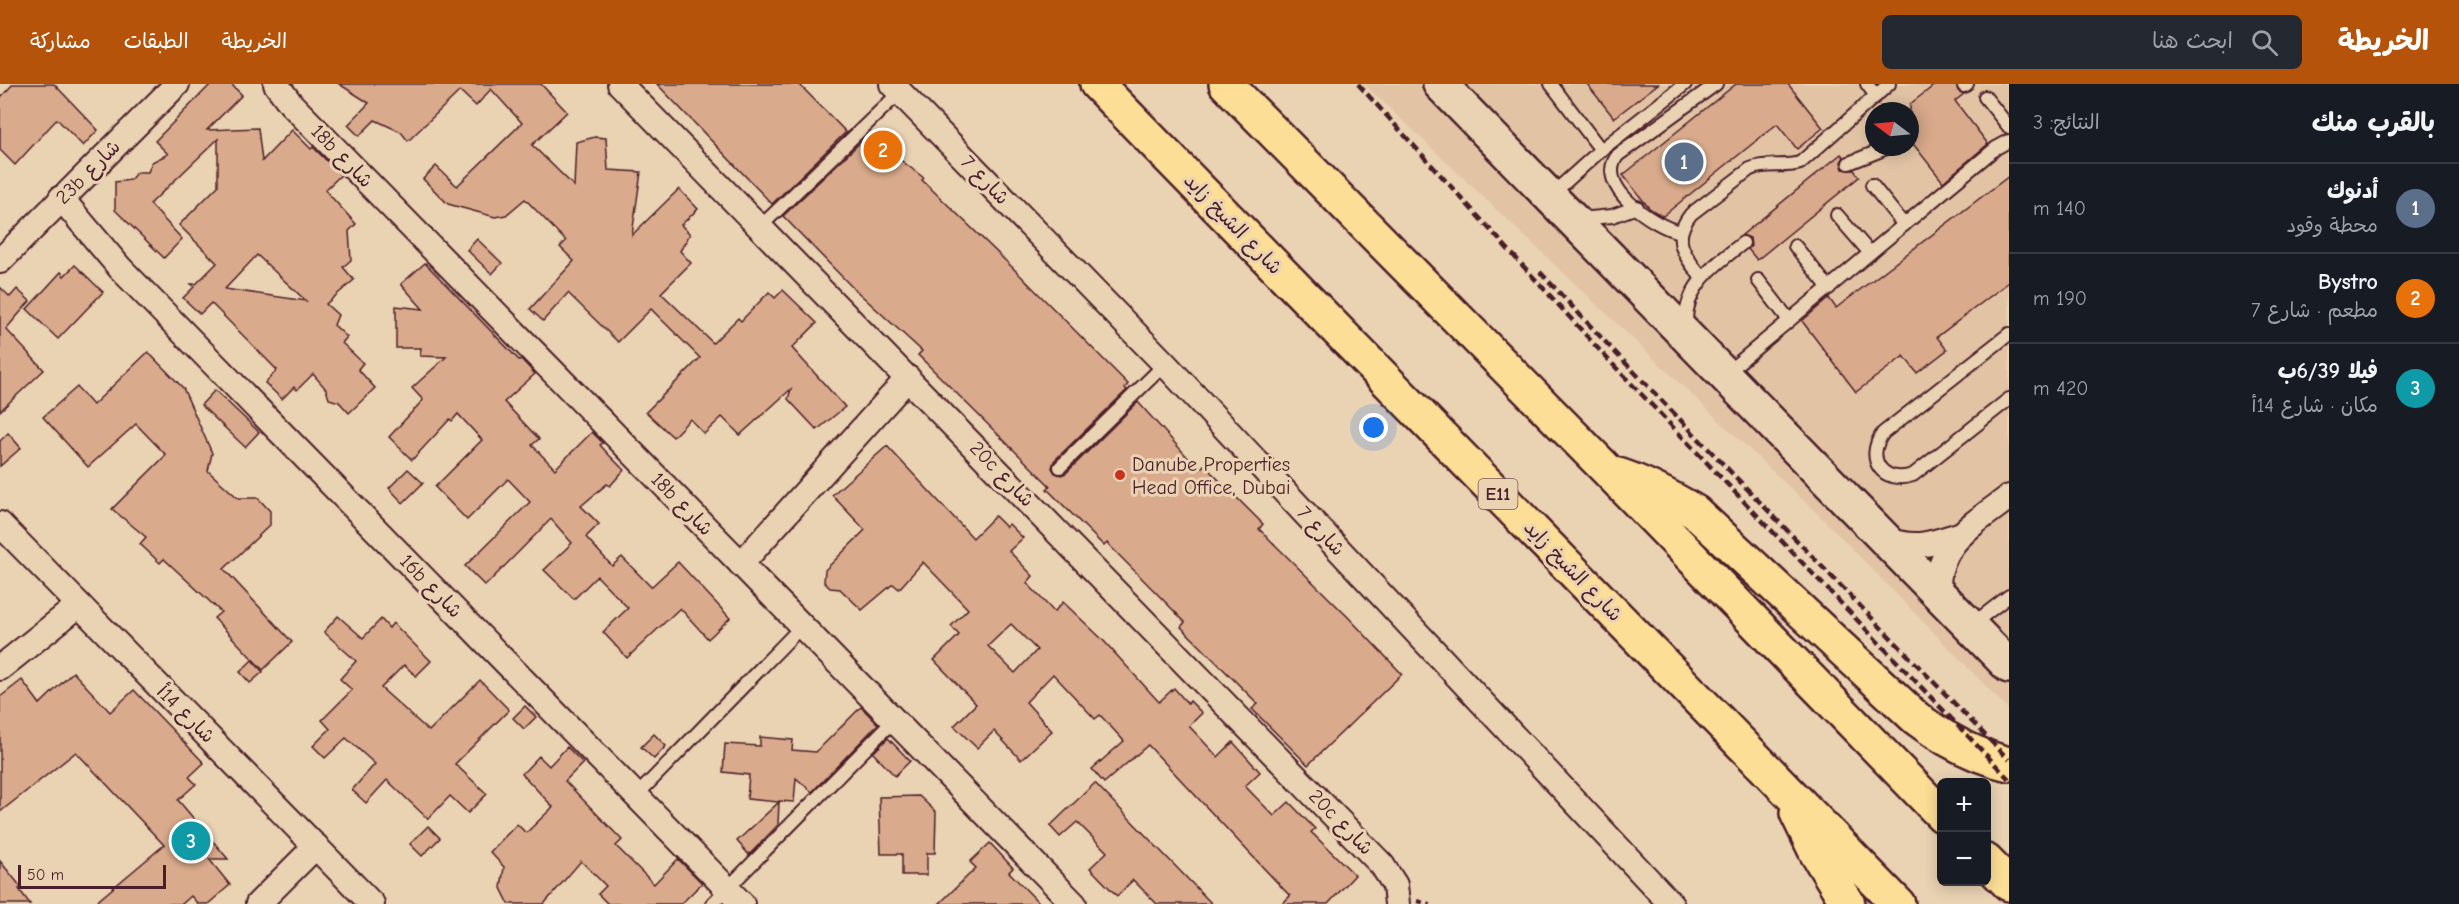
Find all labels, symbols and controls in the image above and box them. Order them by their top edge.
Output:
search box [1882,15,2302,69]
text: الخريطة [2338,25,2429,57]
icon: search [2248,26,2281,59]
text: ابحث هنا [2152,28,2233,54]
text: مشاركة [30,29,91,53]
text: الطبقات [124,29,189,53]
text: الخريطة [222,29,287,53]
north arrow [1865,102,1919,156]
text: بالقرب منك [2312,108,2435,138]
text: النتائج: 3 [2033,111,2100,134]
street label: 18b شارع [305,120,378,194]
pin: 2 [864,128,902,172]
street label: 23b شارع [51,135,126,210]
pin: 1 [1664,140,1704,184]
street label: شارع 7 [955,151,1014,211]
street label: شارع الشيخ زايد [1178,169,1287,281]
text: أدنوك [2327,178,2378,204]
text: 140 m [2033,197,2086,220]
text: 1 [2412,197,2419,220]
text: محطة وقود [2287,214,2378,237]
text: Bystro [2318,269,2378,295]
text: 190 m [2033,287,2087,310]
text: 2 [2411,287,2420,310]
text: مطعم · شارع 7 [2251,299,2378,322]
text: فيلا 6/39ب [2278,358,2378,384]
text: 420 m [2033,377,2089,400]
text: 3 [2411,377,2420,400]
text: مكان · شارع 14أ [2252,394,2378,417]
your location [1359,413,1388,442]
street label: 20c شارع [964,436,1039,513]
place label: Danube Properties Head Office, Dubai [1132,453,1291,499]
street label: 18b شارع [645,468,718,542]
marker: Danube Properties Head Office, Dubai [1113,468,1127,482]
road number: E11 [1478,479,1518,509]
street label: شارع 7 [1291,501,1350,562]
street label: شارع الشيخ زايد [1518,516,1627,628]
street label: 16b شارع [394,549,467,624]
street label: شارع 14أ [151,680,220,749]
map controls [1937,778,1991,886]
button: + [1937,778,1991,832]
street label: 20c شارع [1303,784,1378,861]
pin: 3 [172,818,210,864]
button: − [1937,832,1991,886]
scale bar [18,862,166,890]
text: 50 m [27,866,64,884]

